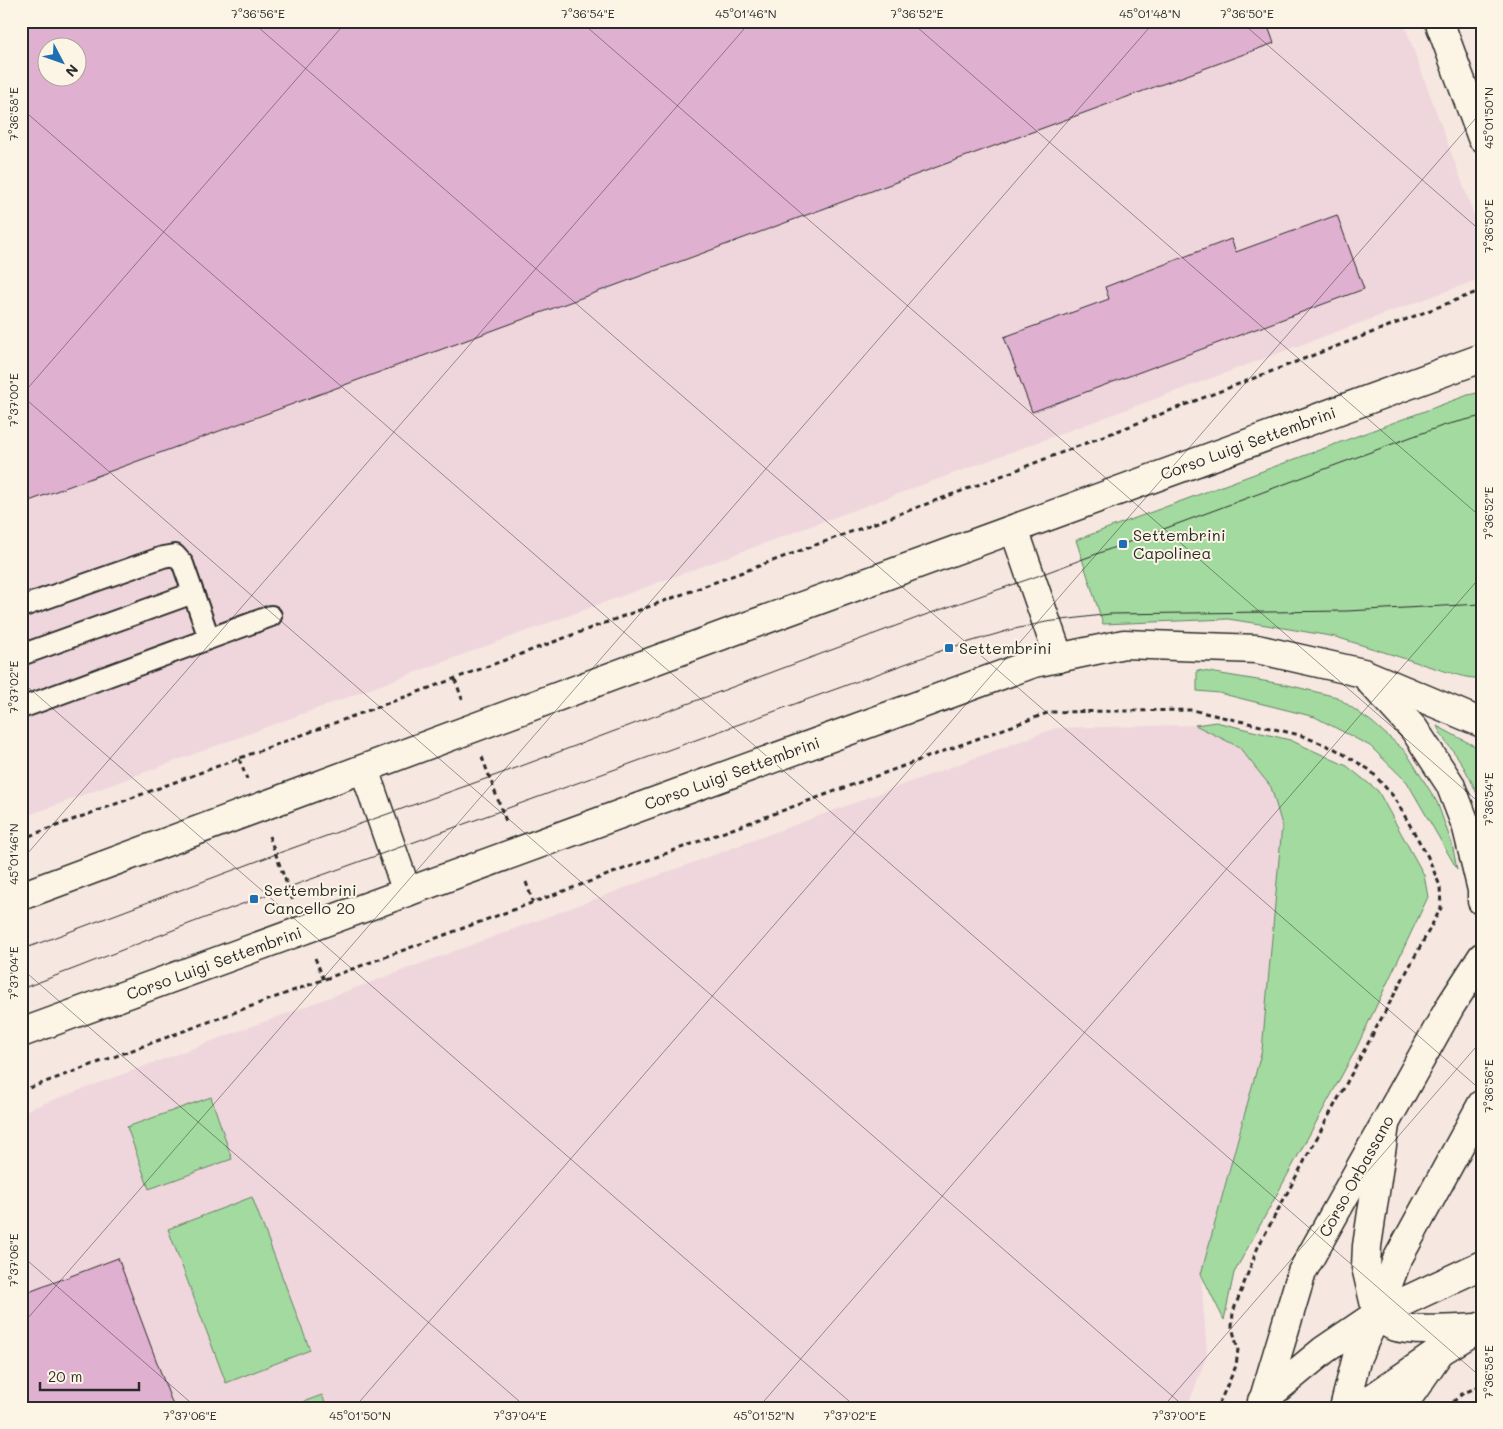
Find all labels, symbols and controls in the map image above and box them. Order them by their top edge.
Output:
text: 7°36'56"E [231,5,285,21]
text: 7°36'54"E [561,5,615,21]
text: 45°01'46"N [715,5,777,21]
text: 7°36'52"E [890,5,944,21]
text: 45°01'48"N [1119,5,1181,21]
text: 7°36'50"E [1220,5,1274,21]
north arrow [38,38,88,88]
text: N [62,61,83,81]
text: 7°36'58"E [5,87,21,141]
text: 45°01'50"N [1480,87,1496,149]
text: 7°36'50"E [1480,199,1496,253]
text: 7°37'00"E [5,373,21,427]
street label: Corso Luigi Settembrini [1157,401,1338,484]
text: 7°36'52"E [1480,486,1496,540]
place label: Settembrini Capolinea [1133,524,1226,563]
marker: Settembrini Capolinea [1117,538,1129,550]
place label: Settembrini [959,637,1052,658]
marker: Settembrini [943,642,955,654]
text: 7°37'02"E [5,660,21,713]
street label: Corso Luigi Settembrini [641,731,822,814]
text: 7°36'54"E [1480,772,1496,826]
text: 45°01'46"N [5,823,21,885]
place label: Settembrini Cancello 20 [264,879,357,918]
marker: Settembrini Cancello 20 [248,893,260,905]
street label: Corso Luigi Settembrini [123,921,304,1004]
text: 7°37'04"E [5,946,21,1000]
text: 7°36'56"E [1480,1059,1496,1113]
street label: Corso Orbassano [1313,1111,1398,1240]
text: 7°37'06"E [5,1233,21,1287]
text: 7°36'58"E [1480,1345,1496,1399]
scale bar [40,1359,139,1391]
text: 20 m [48,1366,82,1386]
text: 7°37'06"E [163,1407,217,1423]
text: 45°01'50"N [329,1407,391,1423]
text: 7°37'04"E [493,1407,547,1423]
text: 45°01'52"N [734,1407,794,1423]
text: 7°37'02"E [824,1407,877,1423]
text: 7°37'00"E [1152,1407,1206,1423]

